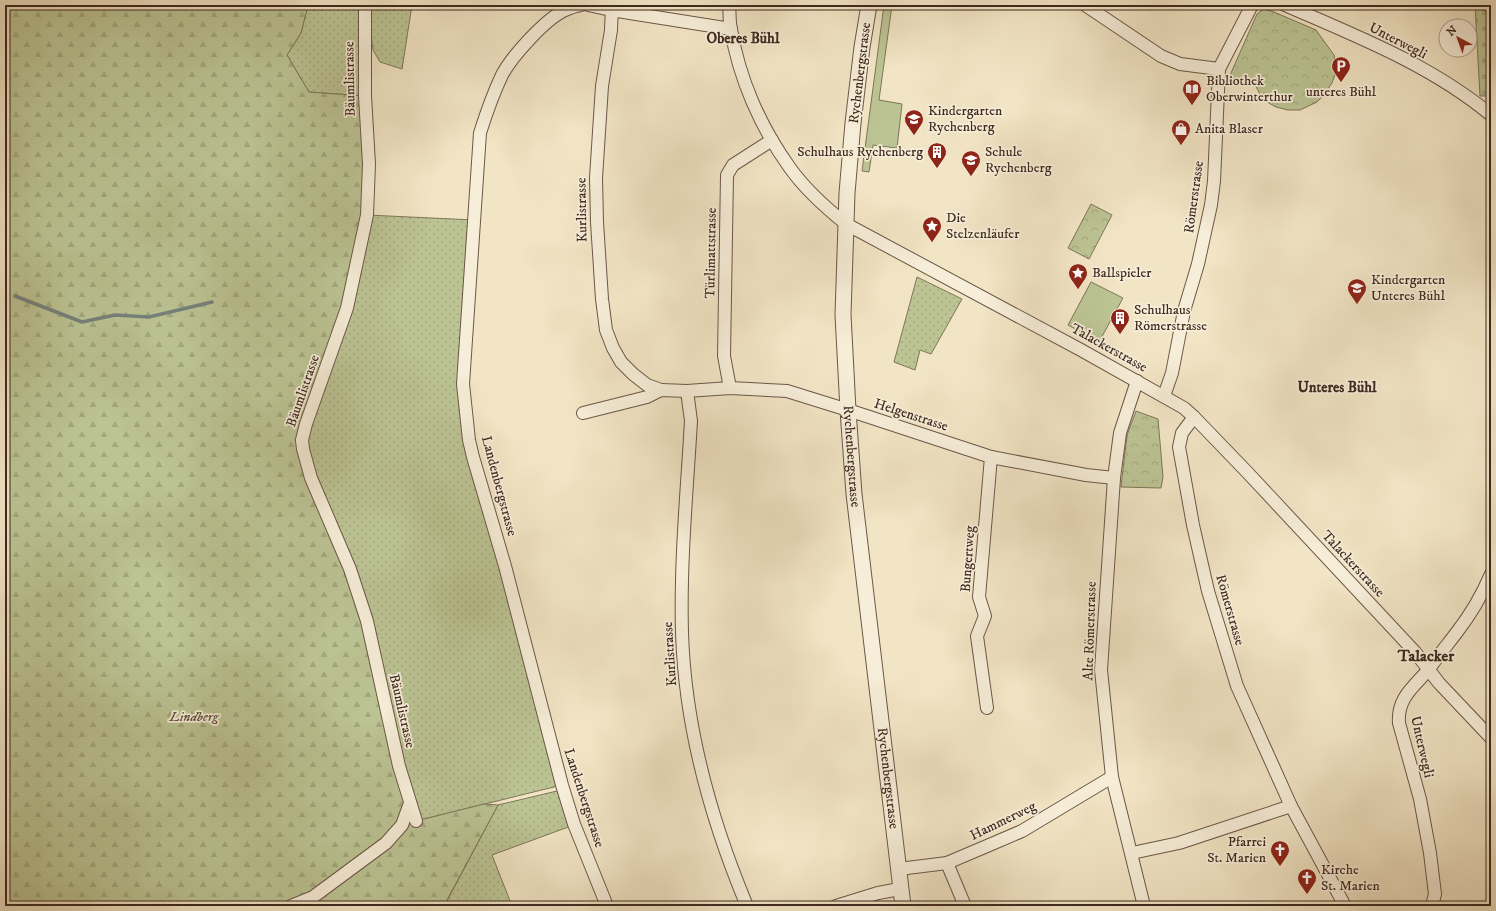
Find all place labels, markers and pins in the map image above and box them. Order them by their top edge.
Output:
parking icon: unteres Bühl [1330,55,1352,83]
place label: Bibliothek Oberwinterthur [1206,72,1293,106]
library icon: Bibliothek Oberwinterthur [1181,78,1203,106]
place label: unteres Bühl [1306,83,1377,101]
place label: Kindergarten Rychenberg [928,102,1003,136]
school or university icon: Kindergarten Rychenberg [903,108,925,136]
shop icon: Anita Blaser [1170,118,1192,146]
place label: Anita Blaser [1195,120,1264,138]
building icon: Schulhaus Rychenberg [926,141,948,169]
place label: Schulhaus Rychenberg [797,143,923,161]
place label: Schule Rychenberg [985,143,1052,177]
school or university icon: Schule Rychenberg [960,149,982,177]
place label: Die Stelzenläufer [946,209,1020,243]
place icon: Die Stelzenläufer [921,215,943,243]
place icon: Ballspieler [1067,262,1089,290]
place label: Ballspieler [1092,264,1152,282]
place label: Kindergarten Unteres Bühl [1371,271,1446,305]
school or university icon: Kindergarten Unteres Bühl [1346,277,1368,305]
place label: Schulhaus Römerstrasse [1134,301,1207,335]
building icon: Schulhaus Römerstrasse [1109,307,1131,335]
place label: Pfarrei St. Marien [1207,833,1267,867]
church icon: Pfarrei St. Marien [1269,839,1291,867]
place label: Kirche St. Marien [1321,861,1381,895]
church icon: Kirche St. Marien [1296,867,1318,895]

